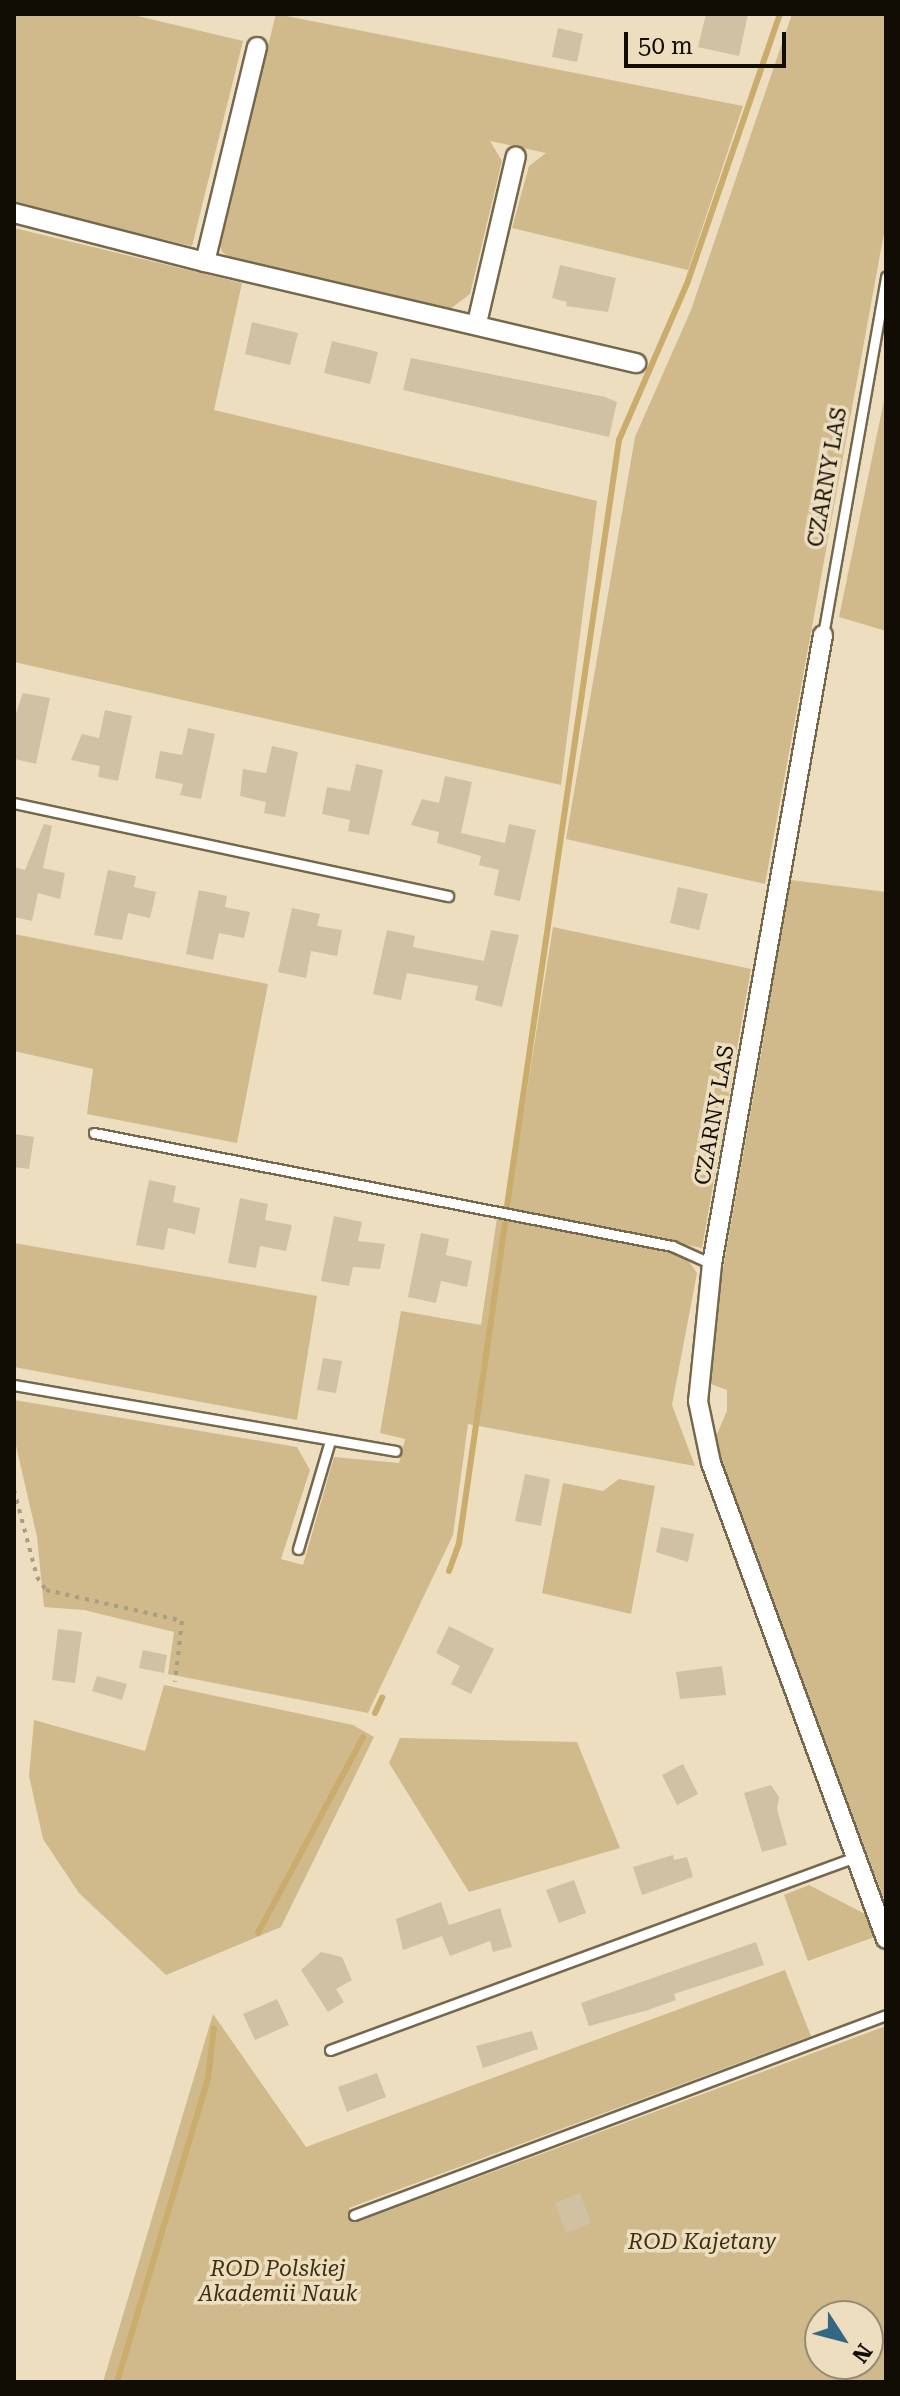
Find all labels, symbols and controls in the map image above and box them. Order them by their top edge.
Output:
scale bar [628,16,790,66]
text: 50 m [638,32,693,60]
street label: CZARNY LAS [802,405,852,549]
street label: CZARNY LAS [689,1043,739,1187]
park label: ROD Kajetany [628,2229,776,2255]
park label: ROD Polskiej Akademii Nauk [199,2255,357,2306]
north arrow [804,2300,884,2380]
text: N [847,2339,877,2367]

